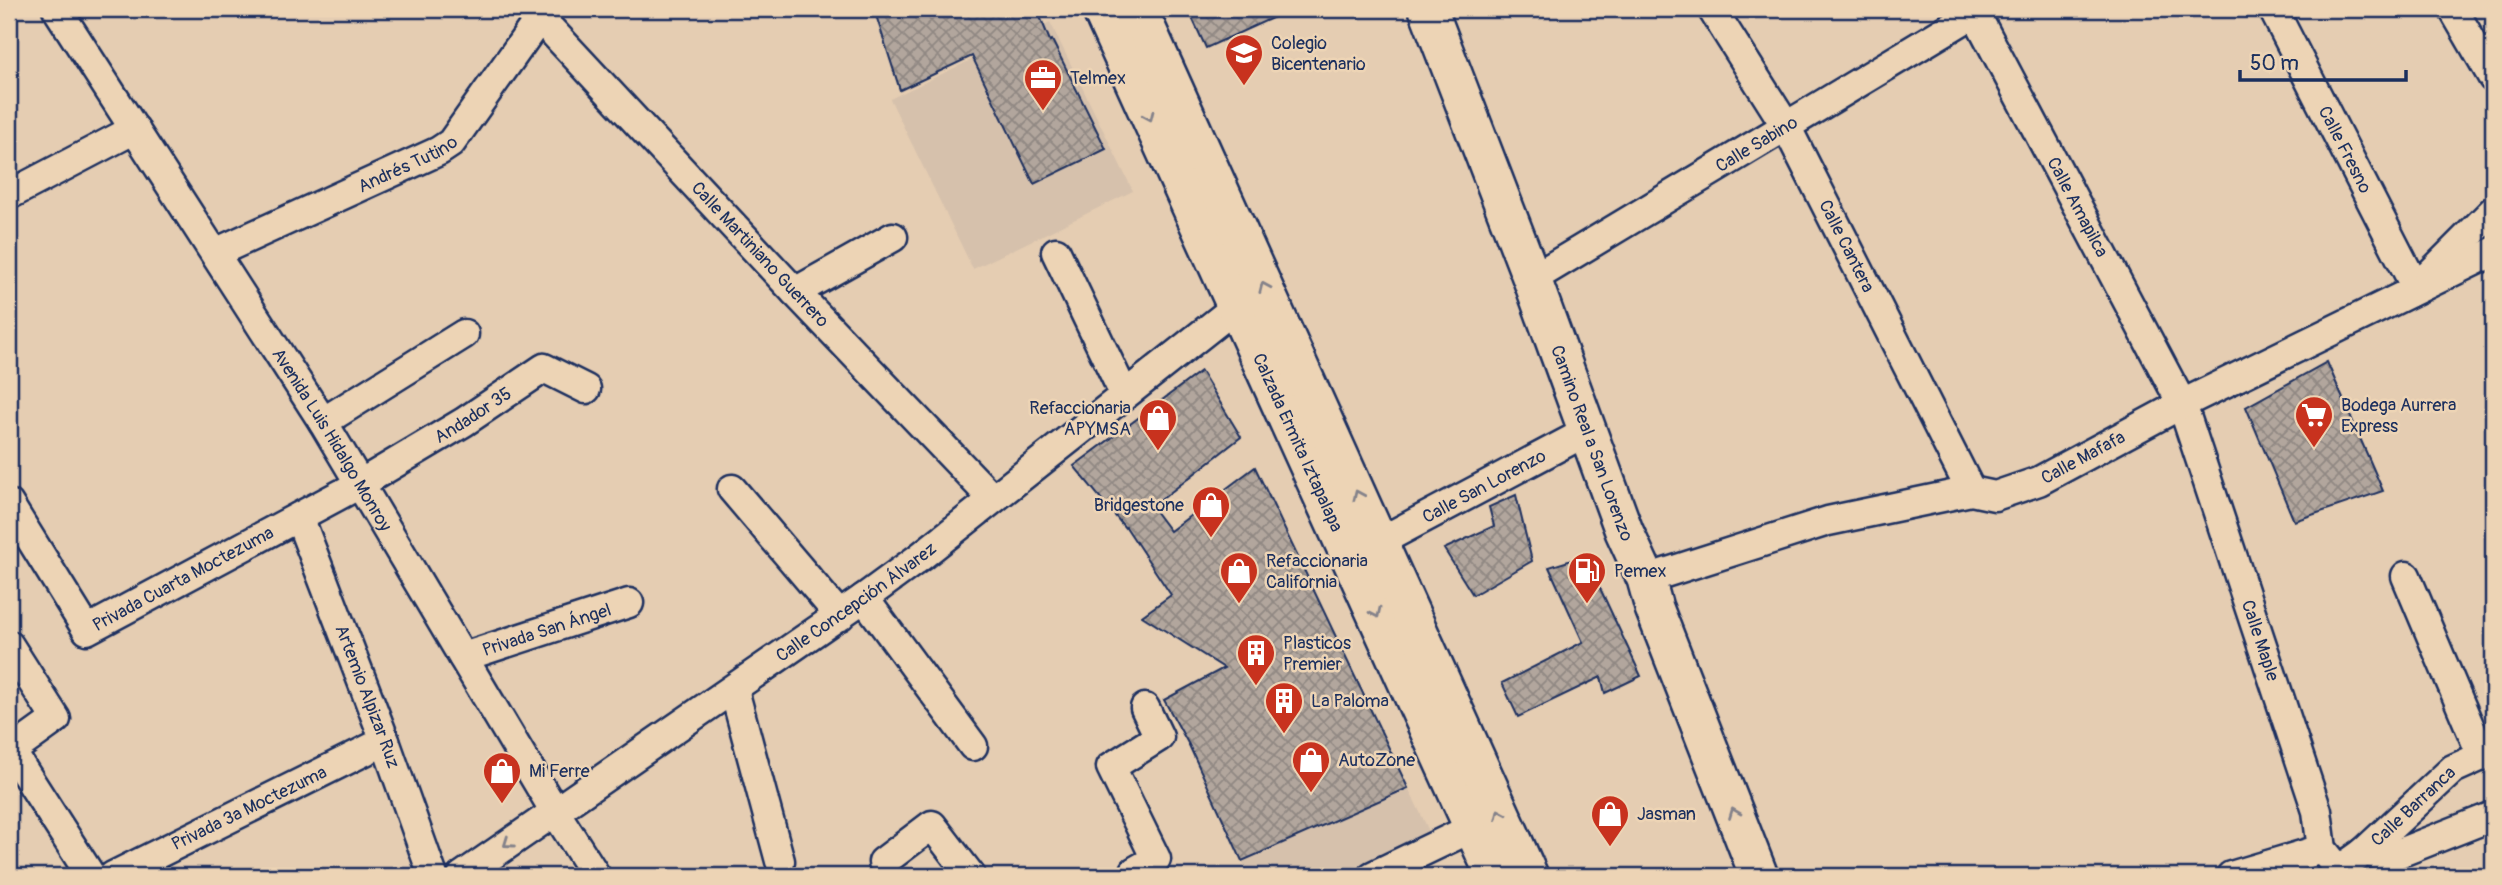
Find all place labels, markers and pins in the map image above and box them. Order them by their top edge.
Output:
school or university icon: Colegio Bicentenario [1223,32,1265,87]
place label: Colegio Bicentenario [1271,32,1366,76]
office icon: Telmex [1022,57,1064,112]
place label: Telmex [1070,67,1126,90]
supermarket icon: Bodega Aurrera Express [2293,394,2335,449]
place label: Bodega Aurrera Express [2341,394,2456,438]
place label: Refaccionaria APYMSA [1029,397,1131,441]
shop icon: Refaccionaria APYMSA [1137,397,1179,452]
shop icon: Bridgestone [1190,484,1232,539]
place label: Bridgestone [1094,494,1184,517]
shop icon: Refaccionaria California [1218,550,1260,605]
place label: Refaccionaria California [1266,550,1368,594]
fuel station icon: Pemex [1566,550,1608,605]
place label: Pemex [1614,560,1667,583]
building icon: Plasticos Premier [1235,632,1277,687]
place label: Plasticos Premier [1283,632,1351,676]
building icon: La Paloma [1263,680,1305,735]
place label: La Paloma [1311,690,1389,713]
shop icon: AutoZone [1290,739,1332,794]
place label: AutoZone [1338,749,1415,772]
shop icon: Mi Ferre [481,750,523,805]
place label: Mi Ferre [529,760,590,783]
shop icon: Jasman [1589,793,1631,848]
place label: Jasman [1637,803,1696,826]

